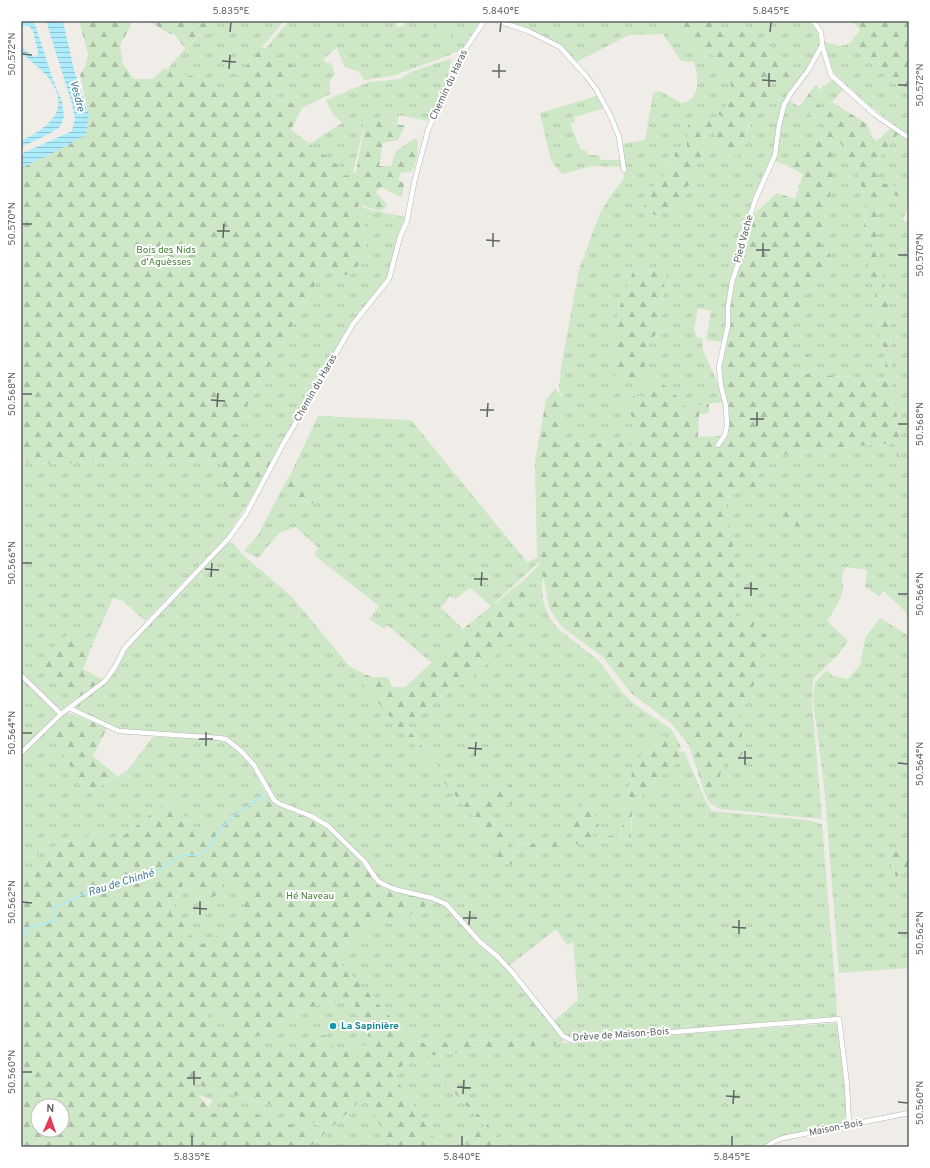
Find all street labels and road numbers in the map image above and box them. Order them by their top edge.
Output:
street label: Chemin du Haras [427,48,471,122]
street label: Pied Vache [731,213,757,265]
street label: Chemin du Haras [291,352,341,424]
street label: Drève de Maison-Bois [572,1025,670,1045]
street label: Maison-Bois [808,1116,864,1140]

